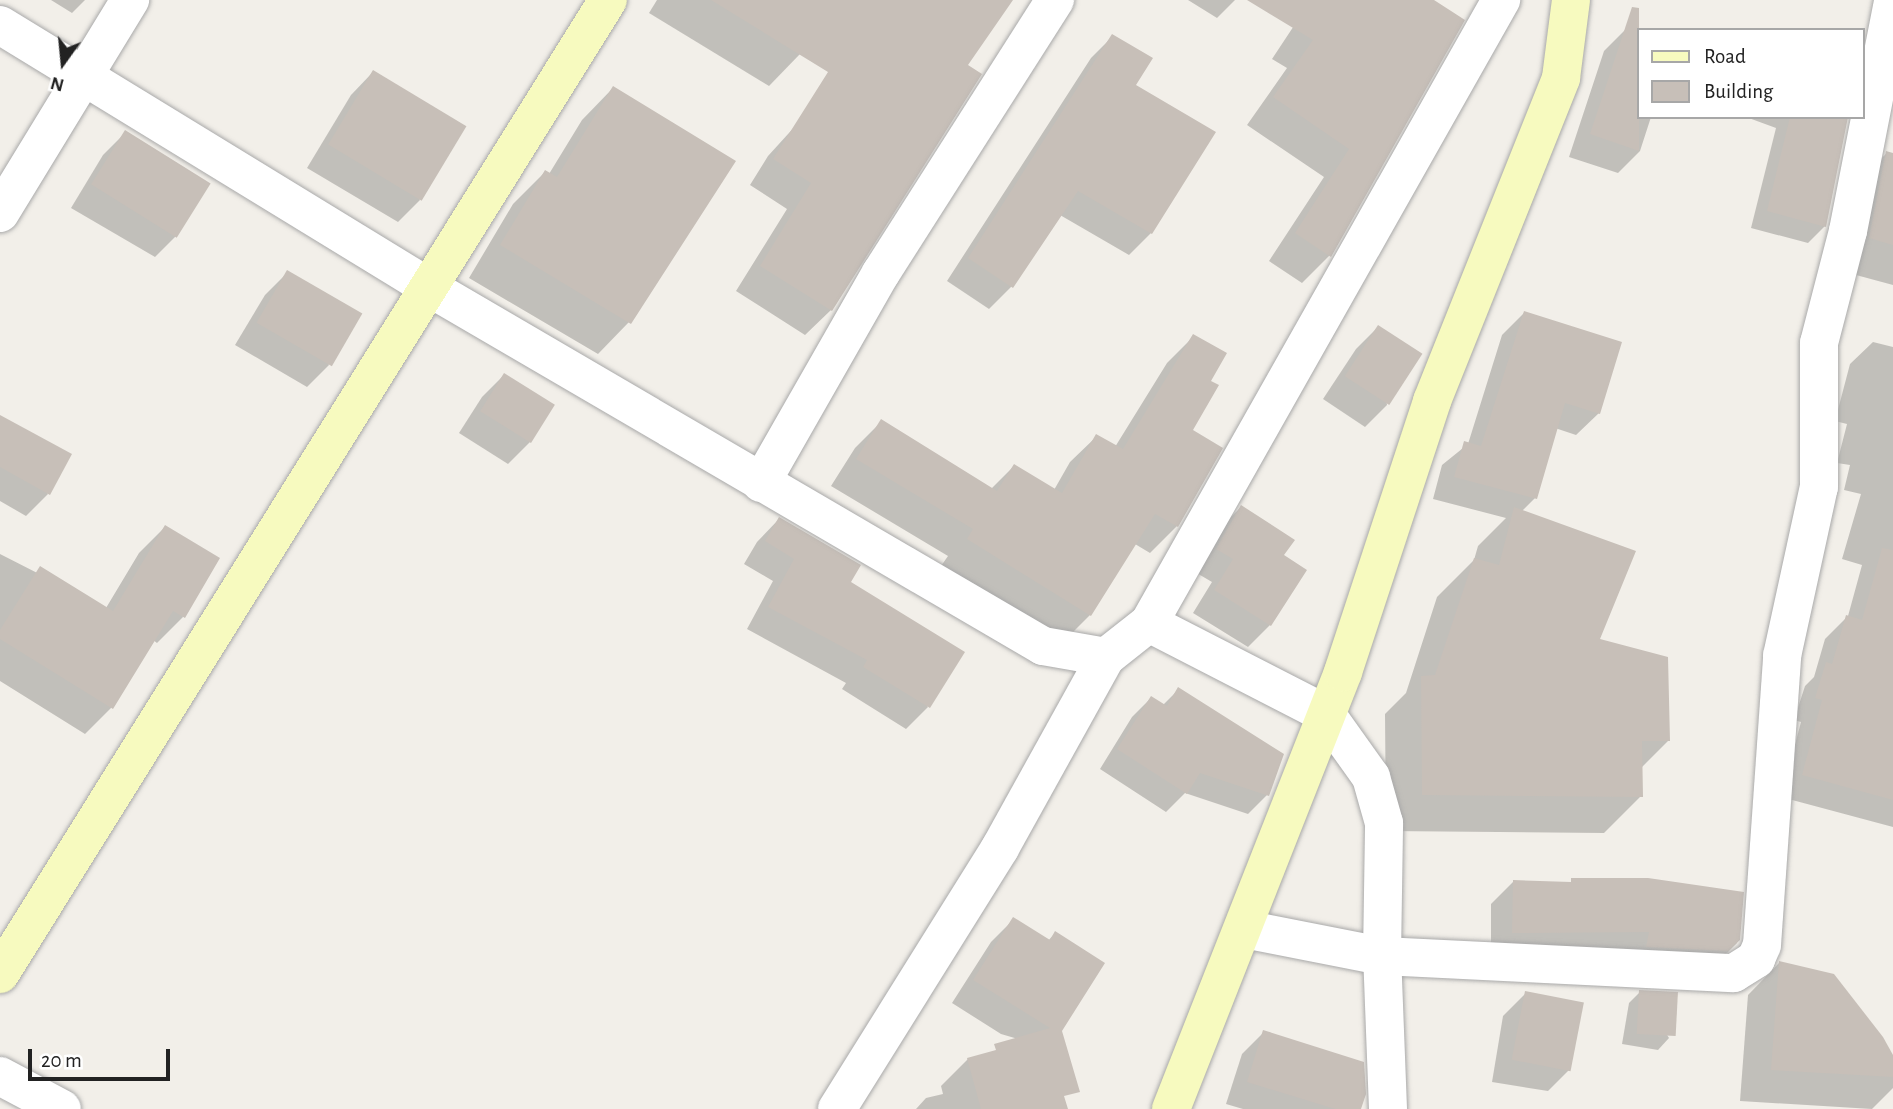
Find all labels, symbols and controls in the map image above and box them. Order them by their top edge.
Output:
north arrow [28,28,98,98]
legend [1638,28,1865,119]
text: Road [1704,46,1746,67]
text: N [49,73,66,95]
text: Building [1704,81,1773,102]
scale bar [32,1036,173,1080]
text: 20 m [41,1050,82,1071]

